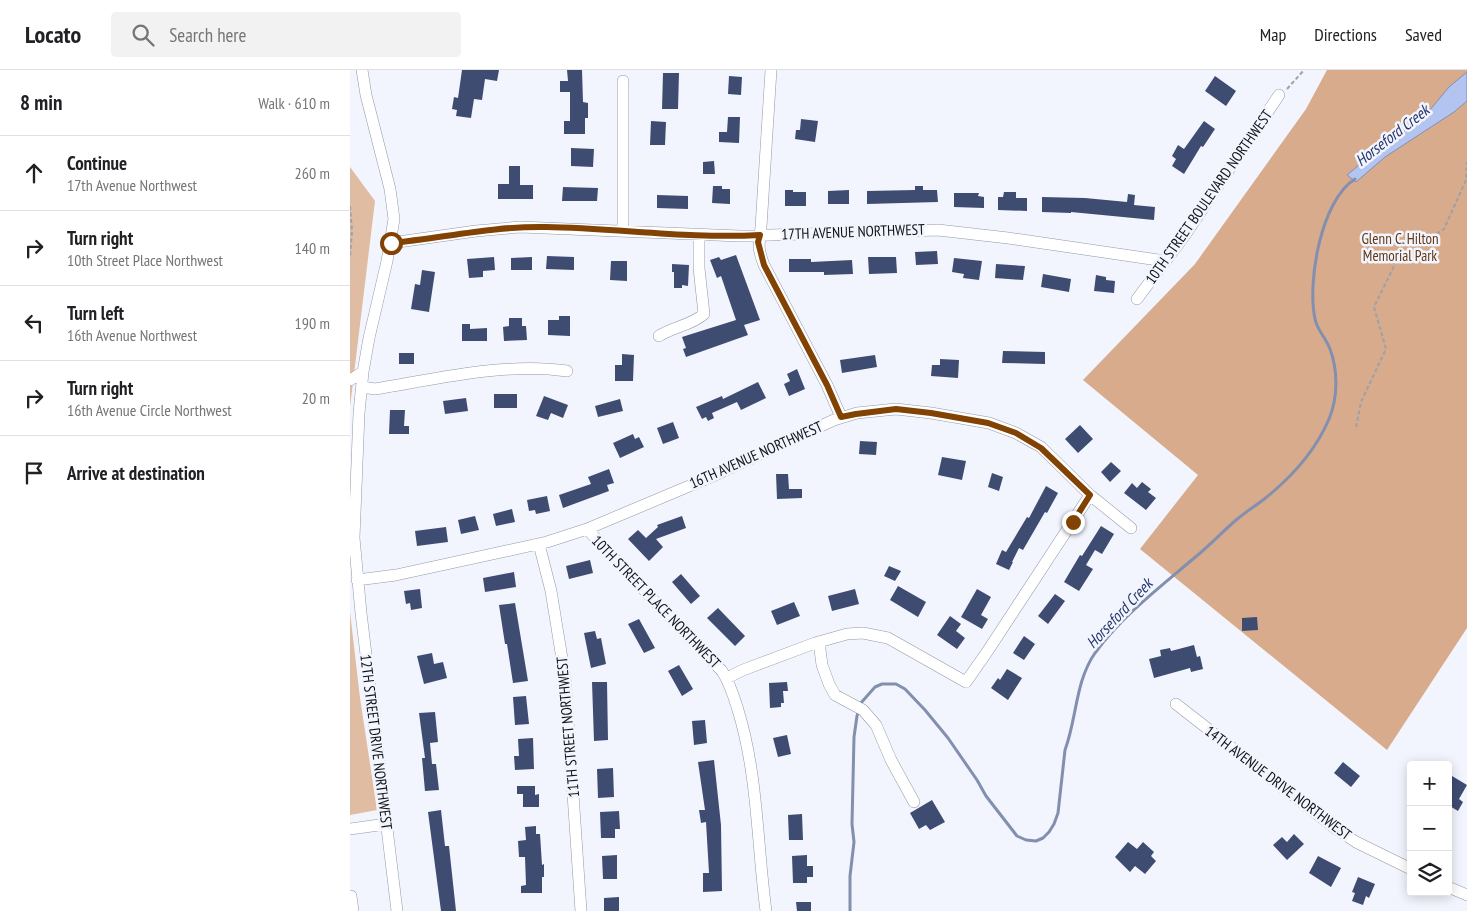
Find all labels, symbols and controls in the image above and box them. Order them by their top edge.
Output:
search box [111,12,461,57]
text: Locato [25,19,81,50]
icon: search [129,21,157,49]
text: Search here [169,23,246,47]
text: Map [1260,23,1286,46]
text: Directions [1314,23,1377,46]
text: Saved [1405,23,1442,46]
text: 8 min [20,89,62,116]
text: Walk · 610 m [258,93,330,113]
water label: Horseford Creek [1351,99,1434,170]
street label: 10TH STREET BOULEVARD NORTHWEST [1141,106,1276,288]
text: Continue [67,151,127,175]
icon: ahead [20,159,48,187]
text: 260 m [295,163,330,183]
text: 17th Avenue Northwest [67,175,197,195]
street label: 17TH AVENUE NORTHWEST [781,219,925,244]
text: Turn right [67,226,133,250]
park label: Glenn C. Hilton Memorial Park [1361,229,1439,265]
route start [380,232,403,255]
icon: right [20,234,48,262]
text: 140 m [295,238,330,258]
text: 10th Street Place Northwest [67,250,223,270]
text: Turn left [67,301,124,325]
icon: left [20,309,48,337]
text: 190 m [295,313,330,333]
text: 16th Avenue Northwest [67,325,197,345]
text: Turn right [67,376,133,400]
icon: right [20,384,48,412]
text: 20 m [302,388,330,408]
text: 16th Avenue Circle Northwest [67,400,232,420]
street label: 16TH AVENUE NORTHWEST [686,417,826,492]
icon: arrive [20,459,48,487]
text: Arrive at destination [67,461,205,485]
route end [1062,511,1085,534]
street label: 10TH STREET PLACE NORTHWEST [588,531,725,672]
water label: Horseford Creek [1082,573,1158,652]
street label: 12TH STREET DRIVE NORTHWEST [356,653,397,831]
street label: 11TH STREET NORTHWEST [552,656,583,798]
street label: 14TH AVENUE DRIVE NORTHWEST [1201,721,1356,844]
map controls [1407,761,1452,896]
button: + [1407,761,1452,806]
button: − [1407,806,1452,851]
button: layers [1407,851,1452,896]

